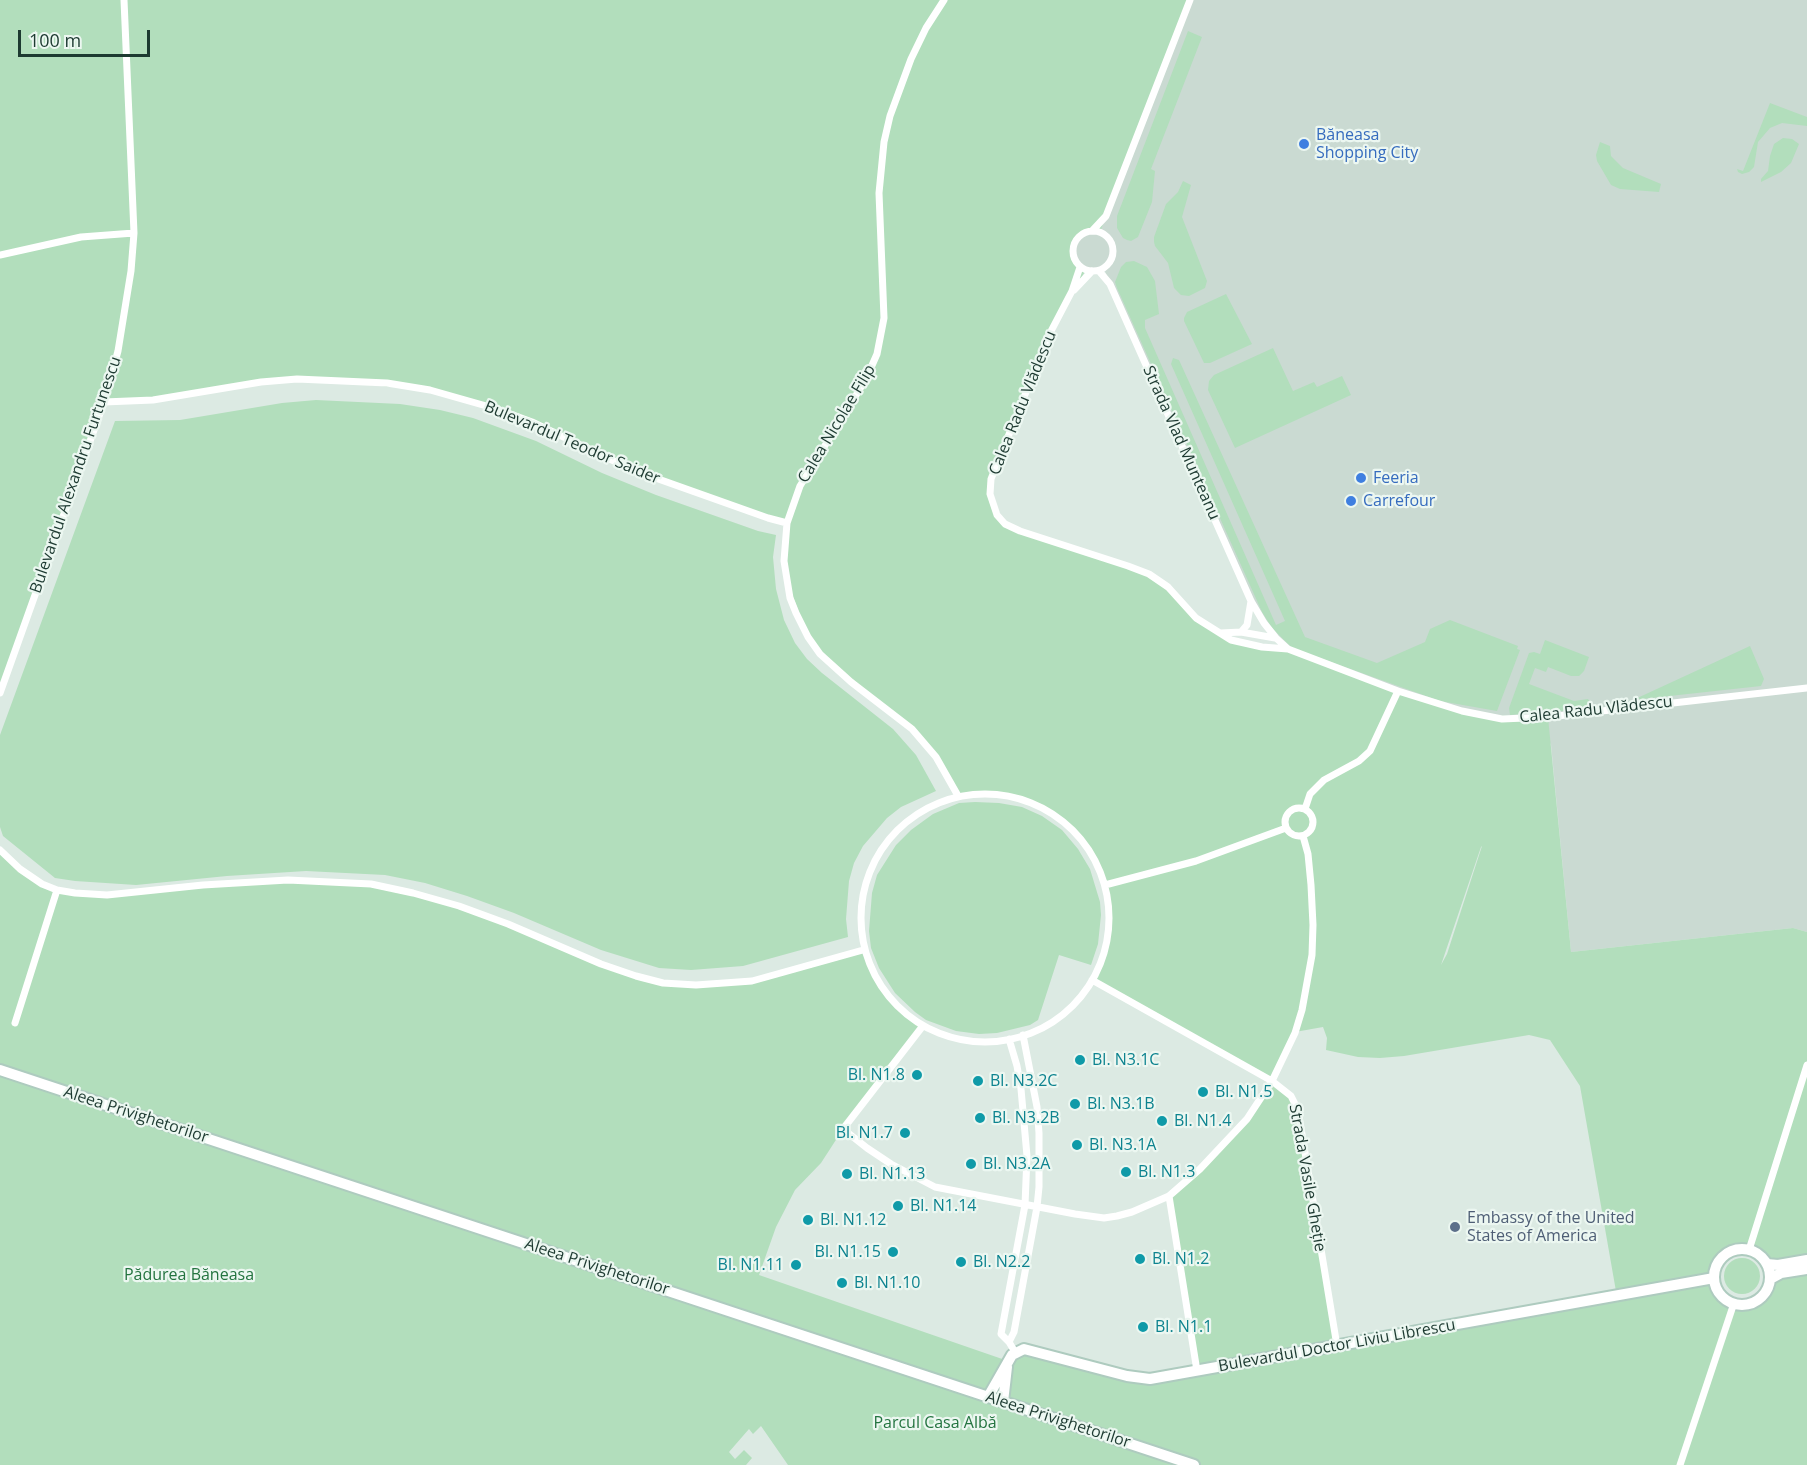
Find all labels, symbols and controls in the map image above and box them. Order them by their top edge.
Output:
scale bar [21,18,153,56]
text: 100 m [29,28,81,52]
place label: Băneasa Shopping City [1316,125,1418,163]
marker: Băneasa Shopping City [1297,137,1311,151]
street label: Calea Radu Vlădescu [985,328,1061,478]
street label: Bulevardul Alexandru Furtunescu [26,354,126,596]
street label: Calea Nicolae Filip [794,361,880,487]
street label: Strada Vlad Munteanu [1138,363,1224,523]
street label: Bulevardul Teodor Saider [481,397,663,489]
place label: Feeria [1373,468,1419,488]
marker: Feeria [1354,471,1368,485]
place label: Carrefour [1363,491,1435,511]
marker: Carrefour [1344,494,1358,508]
street label: Calea Radu Vlădescu [1518,692,1674,728]
place label: Bl. N3.1C [1092,1050,1159,1070]
marker: Bl. N3.1C [1073,1053,1087,1067]
place label: Bl. N1.8 [848,1065,905,1085]
marker: Bl. N1.8 [910,1068,924,1082]
place label: Bl. N3.2C [990,1071,1057,1091]
marker: Bl. N3.2C [971,1074,985,1088]
place label: Bl. N1.5 [1215,1082,1272,1102]
street label: Aleea Privighetorilor [61,1083,211,1147]
marker: Bl. N1.5 [1196,1085,1210,1099]
place label: Bl. N3.1B [1087,1094,1155,1114]
marker: Bl. N3.1B [1068,1097,1082,1111]
street label: Strada Vasile Gheție [1285,1103,1329,1253]
place label: Bl. N3.2B [992,1108,1060,1128]
marker: Bl. N3.2B [973,1111,987,1125]
place label: Bl. N1.4 [1174,1111,1231,1131]
marker: Bl. N1.4 [1155,1114,1169,1128]
place label: Bl. N1.7 [836,1123,893,1143]
marker: Bl. N1.7 [898,1126,912,1140]
place label: Bl. N3.1A [1089,1135,1156,1155]
marker: Bl. N3.1A [1070,1138,1084,1152]
place label: Bl. N3.2A [983,1154,1050,1174]
marker: Bl. N3.2A [964,1157,978,1171]
place label: Bl. N1.3 [1138,1162,1195,1182]
place label: Bl. N1.13 [859,1164,925,1184]
marker: Bl. N1.3 [1119,1165,1133,1179]
marker: Bl. N1.13 [840,1167,854,1181]
place label: Bl. N1.14 [910,1196,976,1216]
marker: Bl. N1.14 [891,1199,905,1213]
place label: Embassy of the United States of America [1467,1208,1635,1246]
place label: Bl. N1.12 [820,1210,886,1230]
marker: Bl. N1.12 [801,1213,815,1227]
marker: Embassy of the United States of America [1448,1220,1462,1234]
street label: Aleea Privighetorilor [522,1235,672,1299]
place label: Bl. N1.15 [815,1242,881,1262]
marker: Bl. N1.15 [886,1245,900,1259]
place label: Bl. N1.2 [1152,1249,1209,1269]
place label: Bl. N2.2 [973,1252,1030,1272]
marker: Bl. N1.2 [1133,1252,1147,1266]
place label: Bl. N1.11 [718,1255,784,1275]
marker: Bl. N2.2 [954,1255,968,1269]
marker: Bl. N1.11 [789,1258,803,1272]
park label: Pădurea Băneasa [124,1265,254,1285]
place label: Bl. N1.10 [854,1273,920,1293]
marker: Bl. N1.10 [835,1276,849,1290]
street label: Bulevardul Doctor Liviu Librescu [1217,1316,1457,1376]
place label: Bl. N1.1 [1155,1317,1212,1337]
marker: Bl. N1.1 [1136,1320,1150,1334]
street label: Aleea Privighetorilor [983,1388,1133,1452]
park label: Parcul Casa Albă [873,1413,997,1433]

